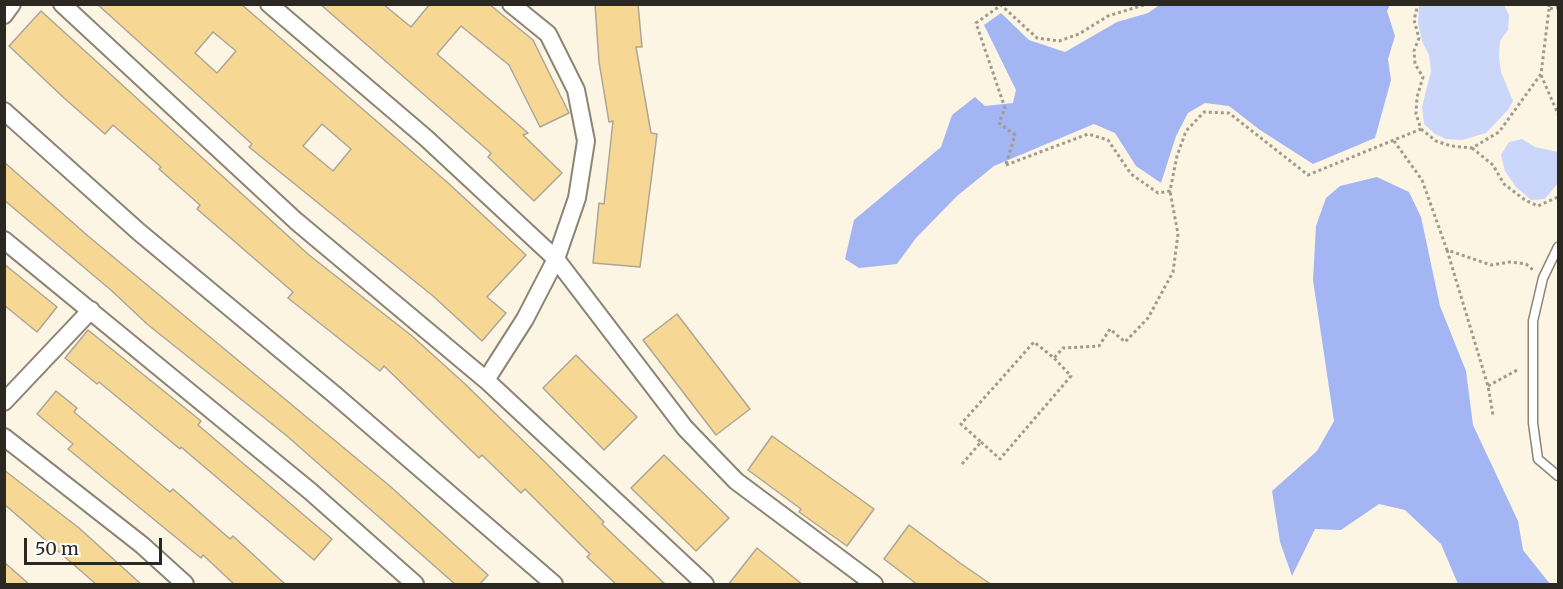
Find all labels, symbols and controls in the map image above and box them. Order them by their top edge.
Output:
scale bar [27,526,165,564]
text: 50 m [35,537,79,560]

